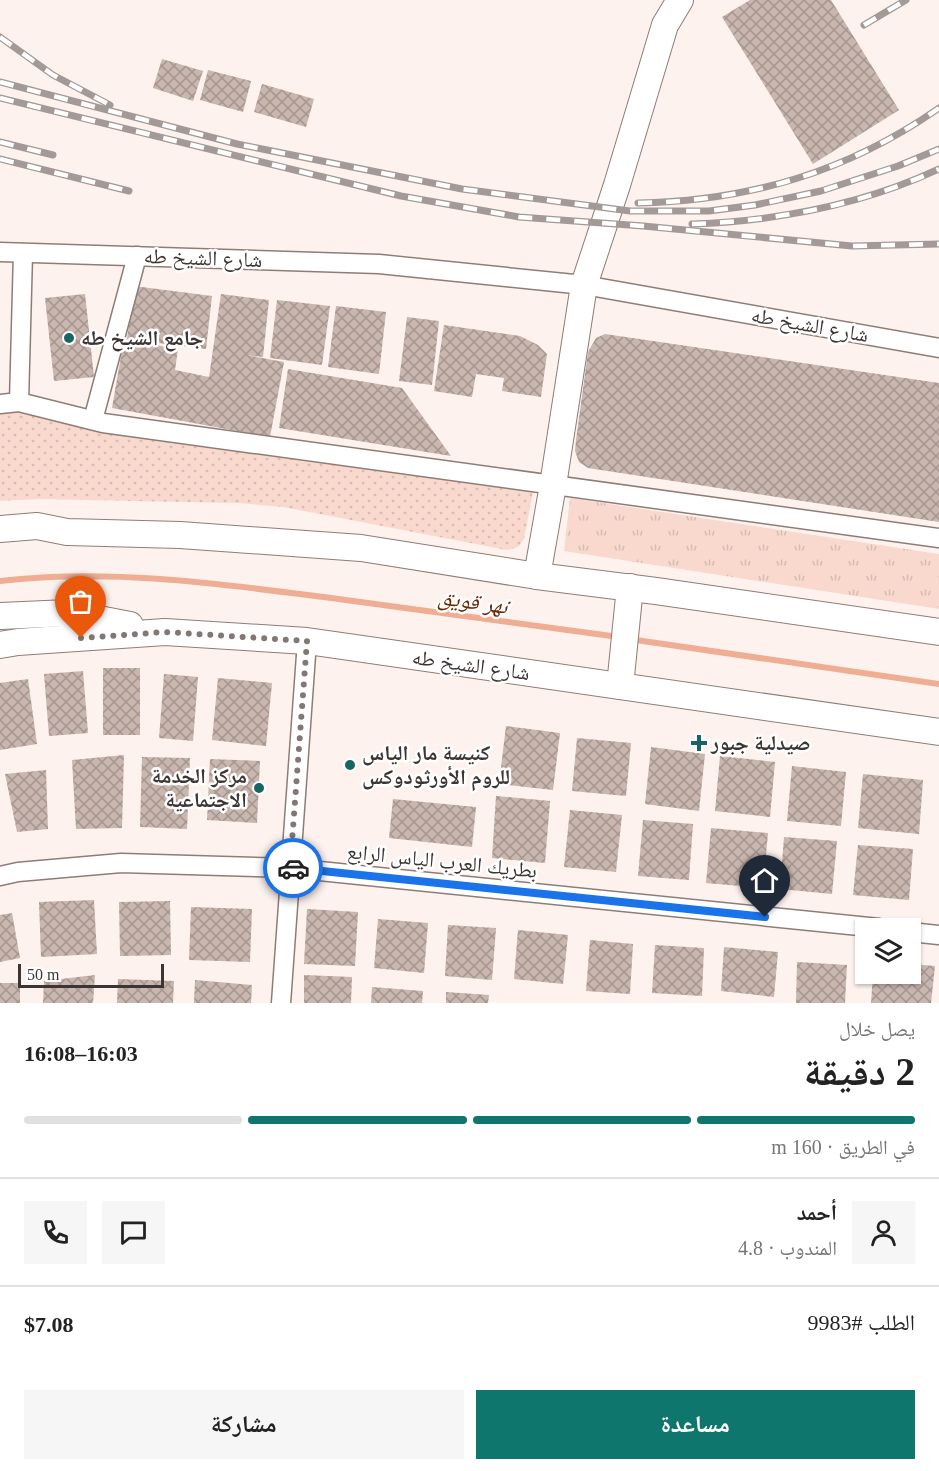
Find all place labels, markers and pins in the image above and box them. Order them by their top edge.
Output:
place label: جامع الشيخ طه [81,326,203,352]
marker: جامع الشيخ طه [62,331,76,345]
pin [55,576,106,638]
place label: صيدلية جبور [710,731,811,755]
marker: صيدلية جبور [692,736,706,750]
place label: كنيسة مار الياس للروم الأورثودوكس [362,741,510,791]
marker: كنيسة مار الياس للروم الأورثودوكس [343,758,357,772]
place label: مركز الخدمة الاجتماعية [152,764,247,812]
marker: مركز الخدمة الاجتماعية [252,781,266,795]
pin [739,855,790,917]

